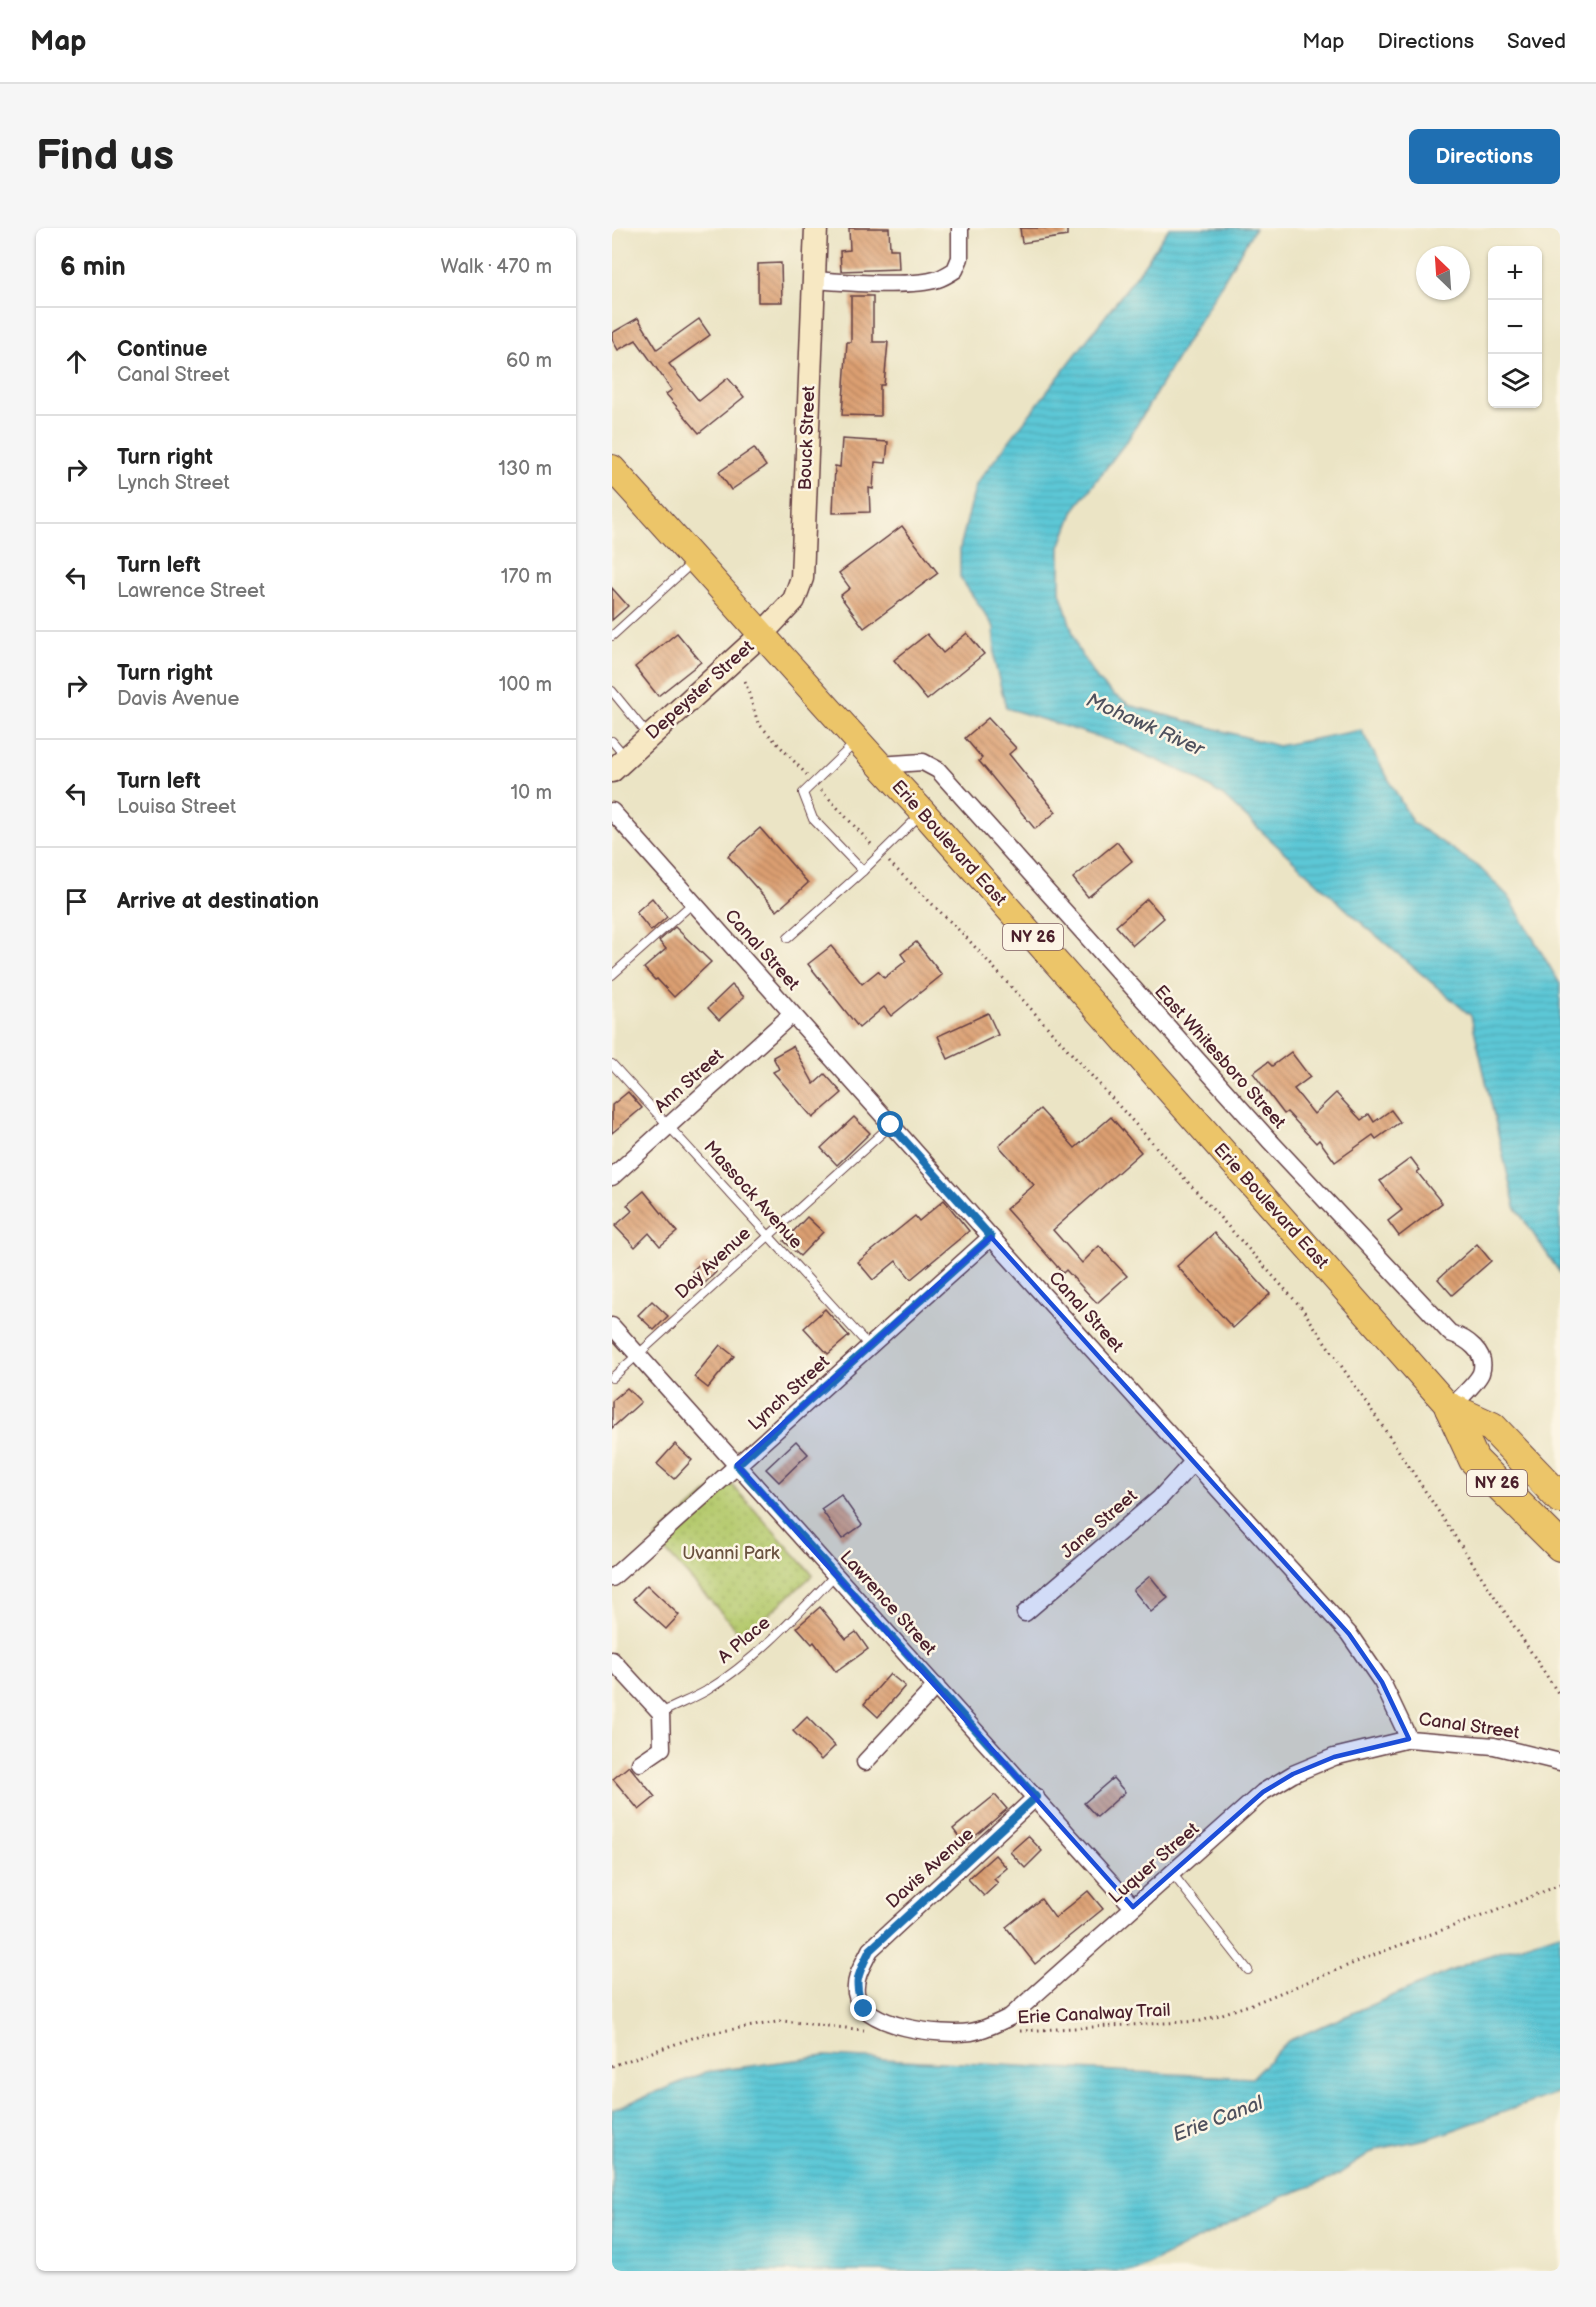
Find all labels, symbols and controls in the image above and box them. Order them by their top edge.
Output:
text: Map [30,25,86,58]
text: Map [1302,29,1345,54]
text: Directions [1378,29,1474,54]
text: Saved [1507,29,1566,54]
button: Directions [1409,129,1560,184]
text: Find us [36,131,174,182]
north arrow [1416,246,1470,300]
map controls [1488,246,1542,408]
button: + [1488,246,1542,300]
text: 6 min [60,252,126,283]
text: Walk · 470 m [441,255,552,279]
button: − [1488,300,1542,354]
text: Continue [117,336,207,363]
icon: ahead [60,345,93,378]
text: 60 m [506,349,552,373]
button: layers [1488,354,1542,408]
text: Canal Street [117,363,230,387]
street label: Bouck Street [795,385,819,491]
text: Turn right [117,444,213,471]
icon: right [60,453,93,486]
text: 130 m [498,457,552,481]
text: Lynch Street [117,471,230,495]
text: Turn left [117,552,201,579]
icon: left [60,561,93,594]
text: 170 m [501,565,552,589]
text: Lawrence Street [117,579,265,603]
street label: Depeyster Street [642,636,758,744]
text: Turn right [117,660,213,687]
icon: right [60,669,93,702]
text: 100 m [499,673,552,697]
text: Davis Avenue [117,687,239,711]
water label: Mohawk River [1082,688,1209,762]
text: Turn left [117,768,201,795]
street label: Erie Boulevard East [887,776,1011,910]
icon: left [60,777,93,810]
text: 10 m [511,781,552,805]
text: Louisa Street [117,795,236,819]
icon: arrive [60,885,93,918]
text: Arrive at destination [117,888,319,915]
street label: Canal Street [720,905,804,995]
road number: NY 26 [1003,924,1063,950]
street label: East Whitesboro Street [1150,981,1290,1133]
street label: Ann Street [650,1044,728,1117]
route start [877,1111,903,1137]
street label: Massock Avenue [699,1137,807,1253]
street label: Erie Boulevard East [1209,1139,1333,1273]
street label: Day Avenue [671,1223,755,1303]
street label: Canal Street [1044,1267,1128,1357]
street label: Lynch Street [744,1351,834,1435]
road number: NY 26 [1467,1470,1527,1496]
street label: Jane Street [1057,1485,1142,1563]
park label: Uvanni Park [682,1543,780,1564]
street label: Lawrence Street [836,1546,941,1660]
street label: A Place [714,1612,775,1668]
street label: Canal Street [1417,1709,1521,1744]
street label: Luquer Street [1105,1818,1204,1908]
street label: Davis Avenue [882,1823,978,1913]
route end [850,1995,876,2021]
street label: Erie Canalway Trail [1017,2000,1171,2028]
water label: Erie Canal [1170,2090,1268,2147]

